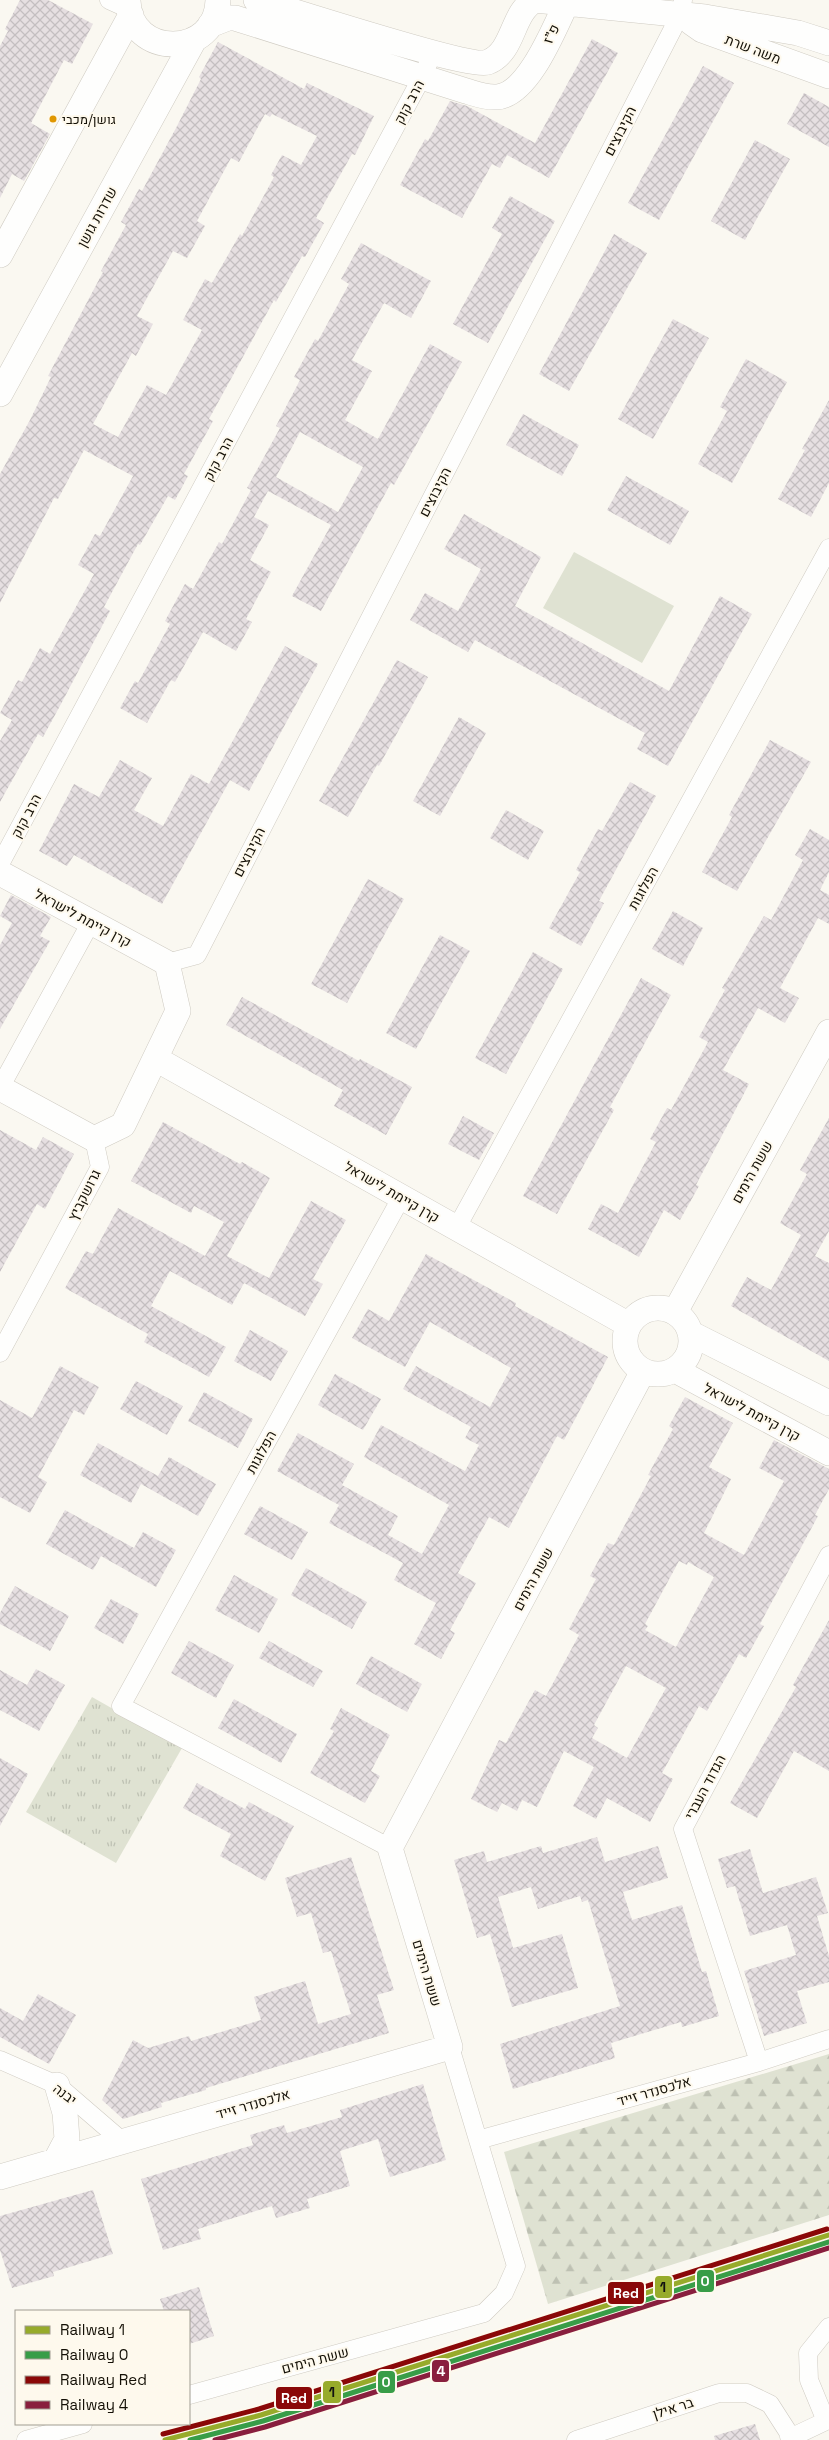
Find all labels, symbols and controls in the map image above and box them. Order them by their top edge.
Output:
street label: פ"ז [539,21,563,47]
street label: משה שרת [722,30,784,68]
street label: הרב קוק [390,77,428,127]
street label: הקיבוצים [600,103,640,159]
place label: גושן/מכבי [62,111,116,128]
marker: גושן/מכבי [48,114,58,124]
street label: שדרות גושן [73,184,121,250]
street label: הרב קוק [199,434,237,484]
street label: הקיבוצים [415,464,455,520]
street label: הרב קוק [7,791,45,841]
street label: הקיבוצים [229,824,269,880]
street label: הפלוגות [624,863,662,913]
street label: קרן קיימת לישראל [31,885,135,951]
street label: ששת הימים [727,1137,777,1207]
street label: קרן קיימת לישראל [341,1157,443,1227]
street label: גרושקביץ [63,1166,105,1224]
street label: קרן קיימת לישראל [700,1379,804,1445]
street label: הפלוגות [242,1427,280,1477]
street label: ששת הימים [509,1544,557,1614]
street label: הגדוד העברי [680,1752,730,1822]
street label: ששת הימים [408,1937,446,2009]
street label: אלכסנדר זייד [615,2072,693,2110]
street label: יבנה [50,2079,80,2109]
street label: אלכסנדר זייד [214,2085,292,2123]
line badge: 0 [696,2269,715,2293]
text: 0 [700,2272,710,2290]
line badge: 1 [654,2275,673,2299]
text: 1 [660,2278,666,2296]
line badge: Red [607,2281,645,2305]
text: Red [613,2284,639,2302]
legend [15,2310,190,2425]
text: Railway 1 [60,2320,125,2339]
street label: ששת הימים [279,2342,351,2378]
text: Railway 0 [60,2345,128,2364]
line badge: 4 [431,2359,450,2383]
text: 4 [437,2362,446,2380]
text: Railway Red [60,2370,147,2389]
line badge: 0 [377,2370,396,2394]
text: 0 [381,2373,391,2391]
line badge: 1 [322,2380,342,2404]
text: 1 [329,2383,335,2401]
line badge: Red [275,2386,313,2410]
text: Red [281,2389,307,2407]
street label: בר אילן [650,2393,696,2423]
text: Railway 4 [60,2395,128,2414]

